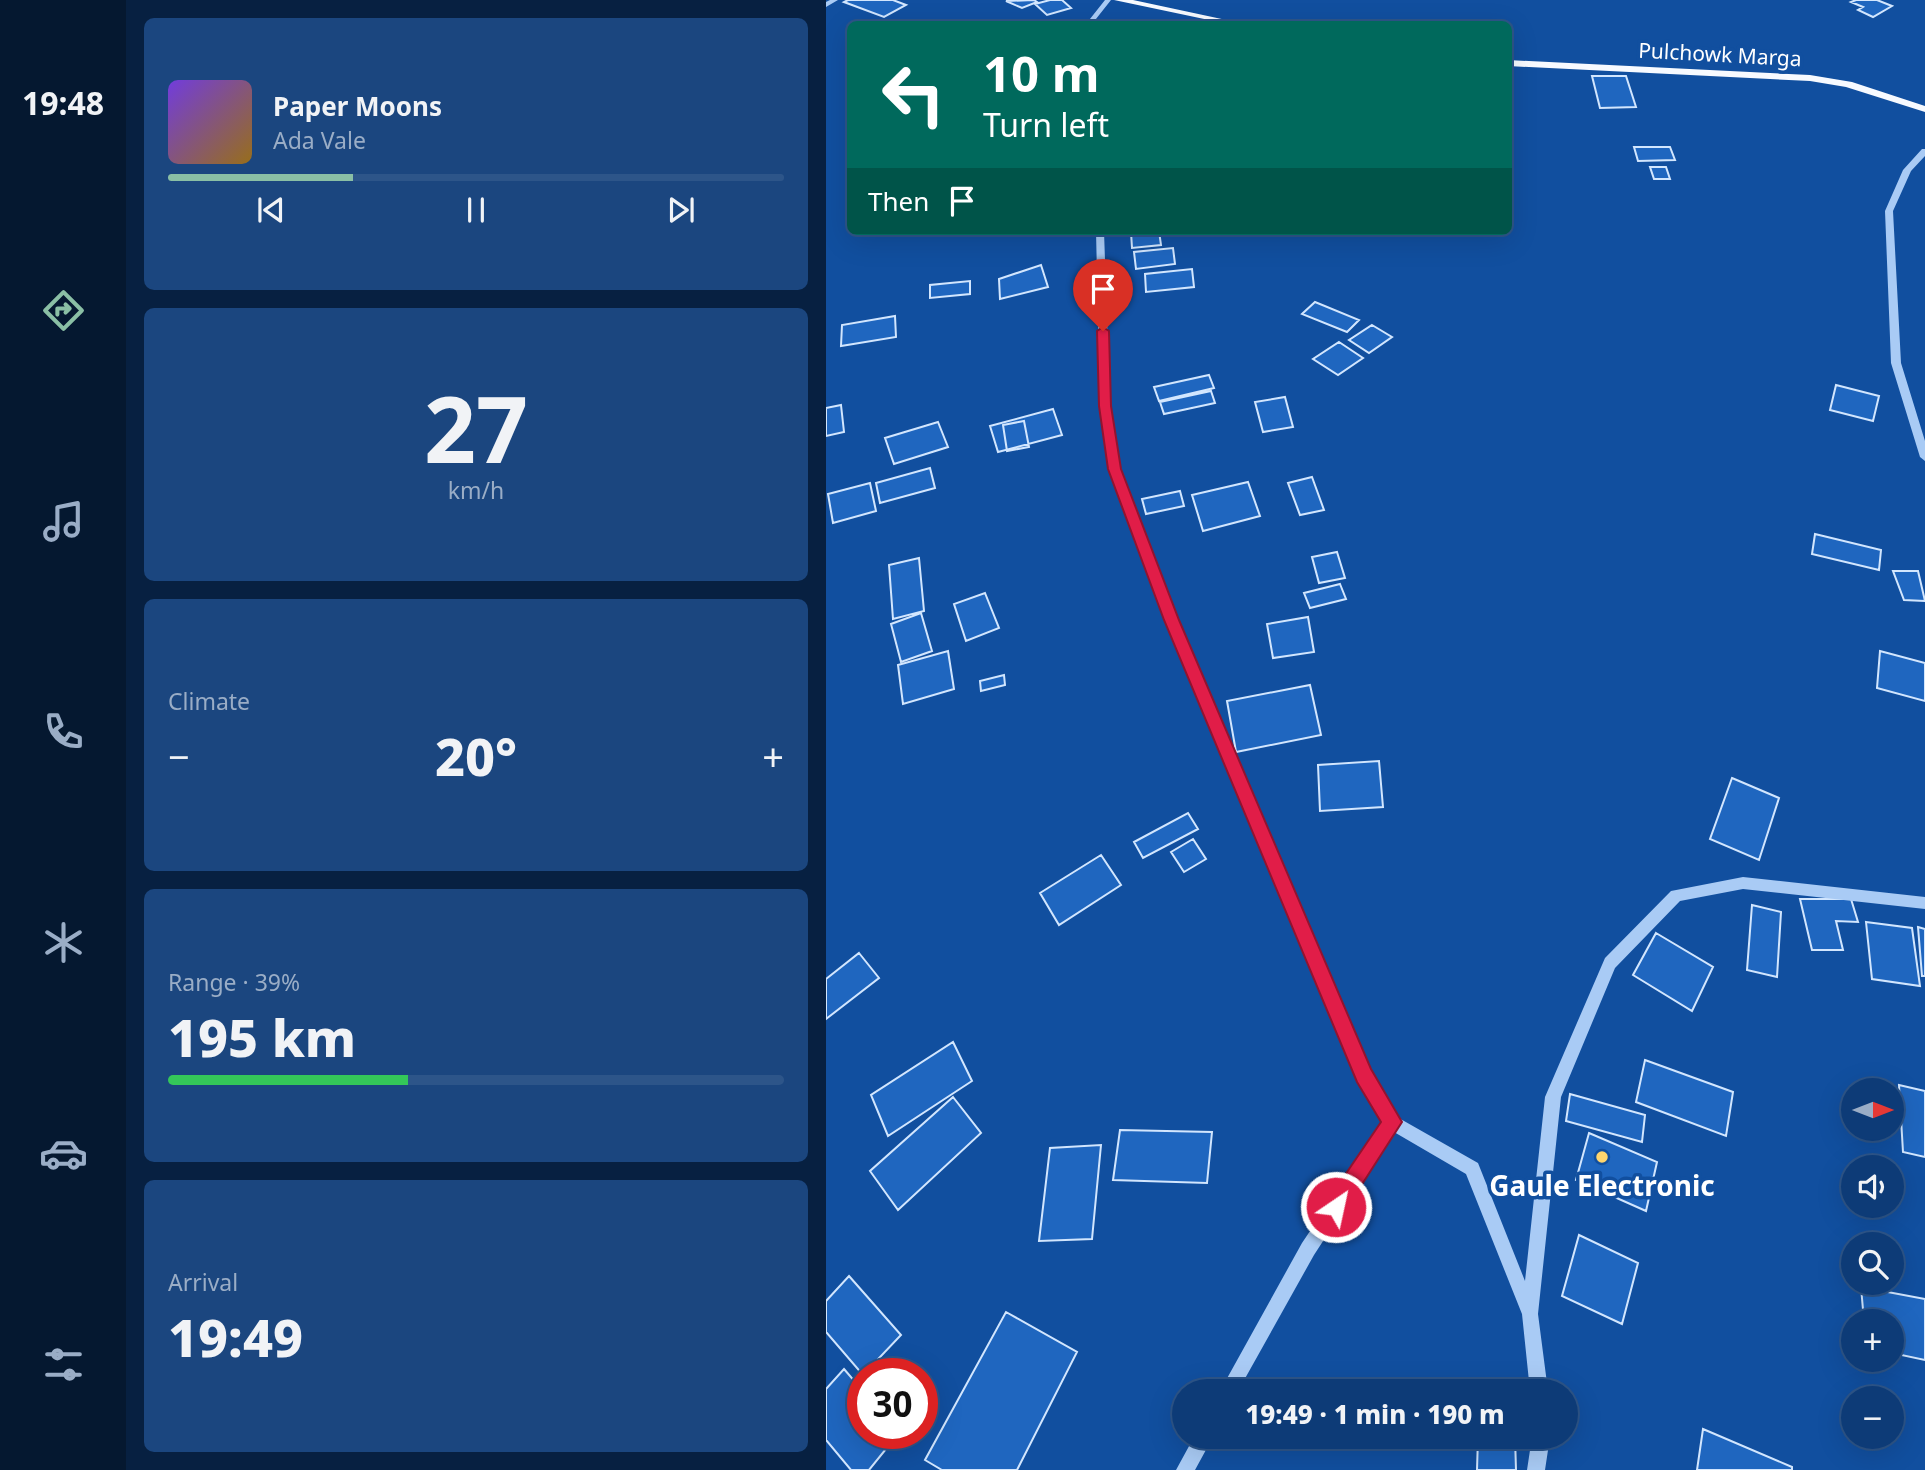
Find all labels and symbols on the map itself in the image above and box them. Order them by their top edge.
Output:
street label: Pulchowk Marga [1638,36,1802,72]
pin [1073,259,1133,331]
north arrow [1841,1078,1904,1141]
marker: Gaule Electronic [1594,1149,1610,1165]
place label: Gaule Electronic [1489,1166,1715,1204]
position arrow [1299,1170,1373,1244]
speed limit sign: 30 [847,1358,938,1449]

